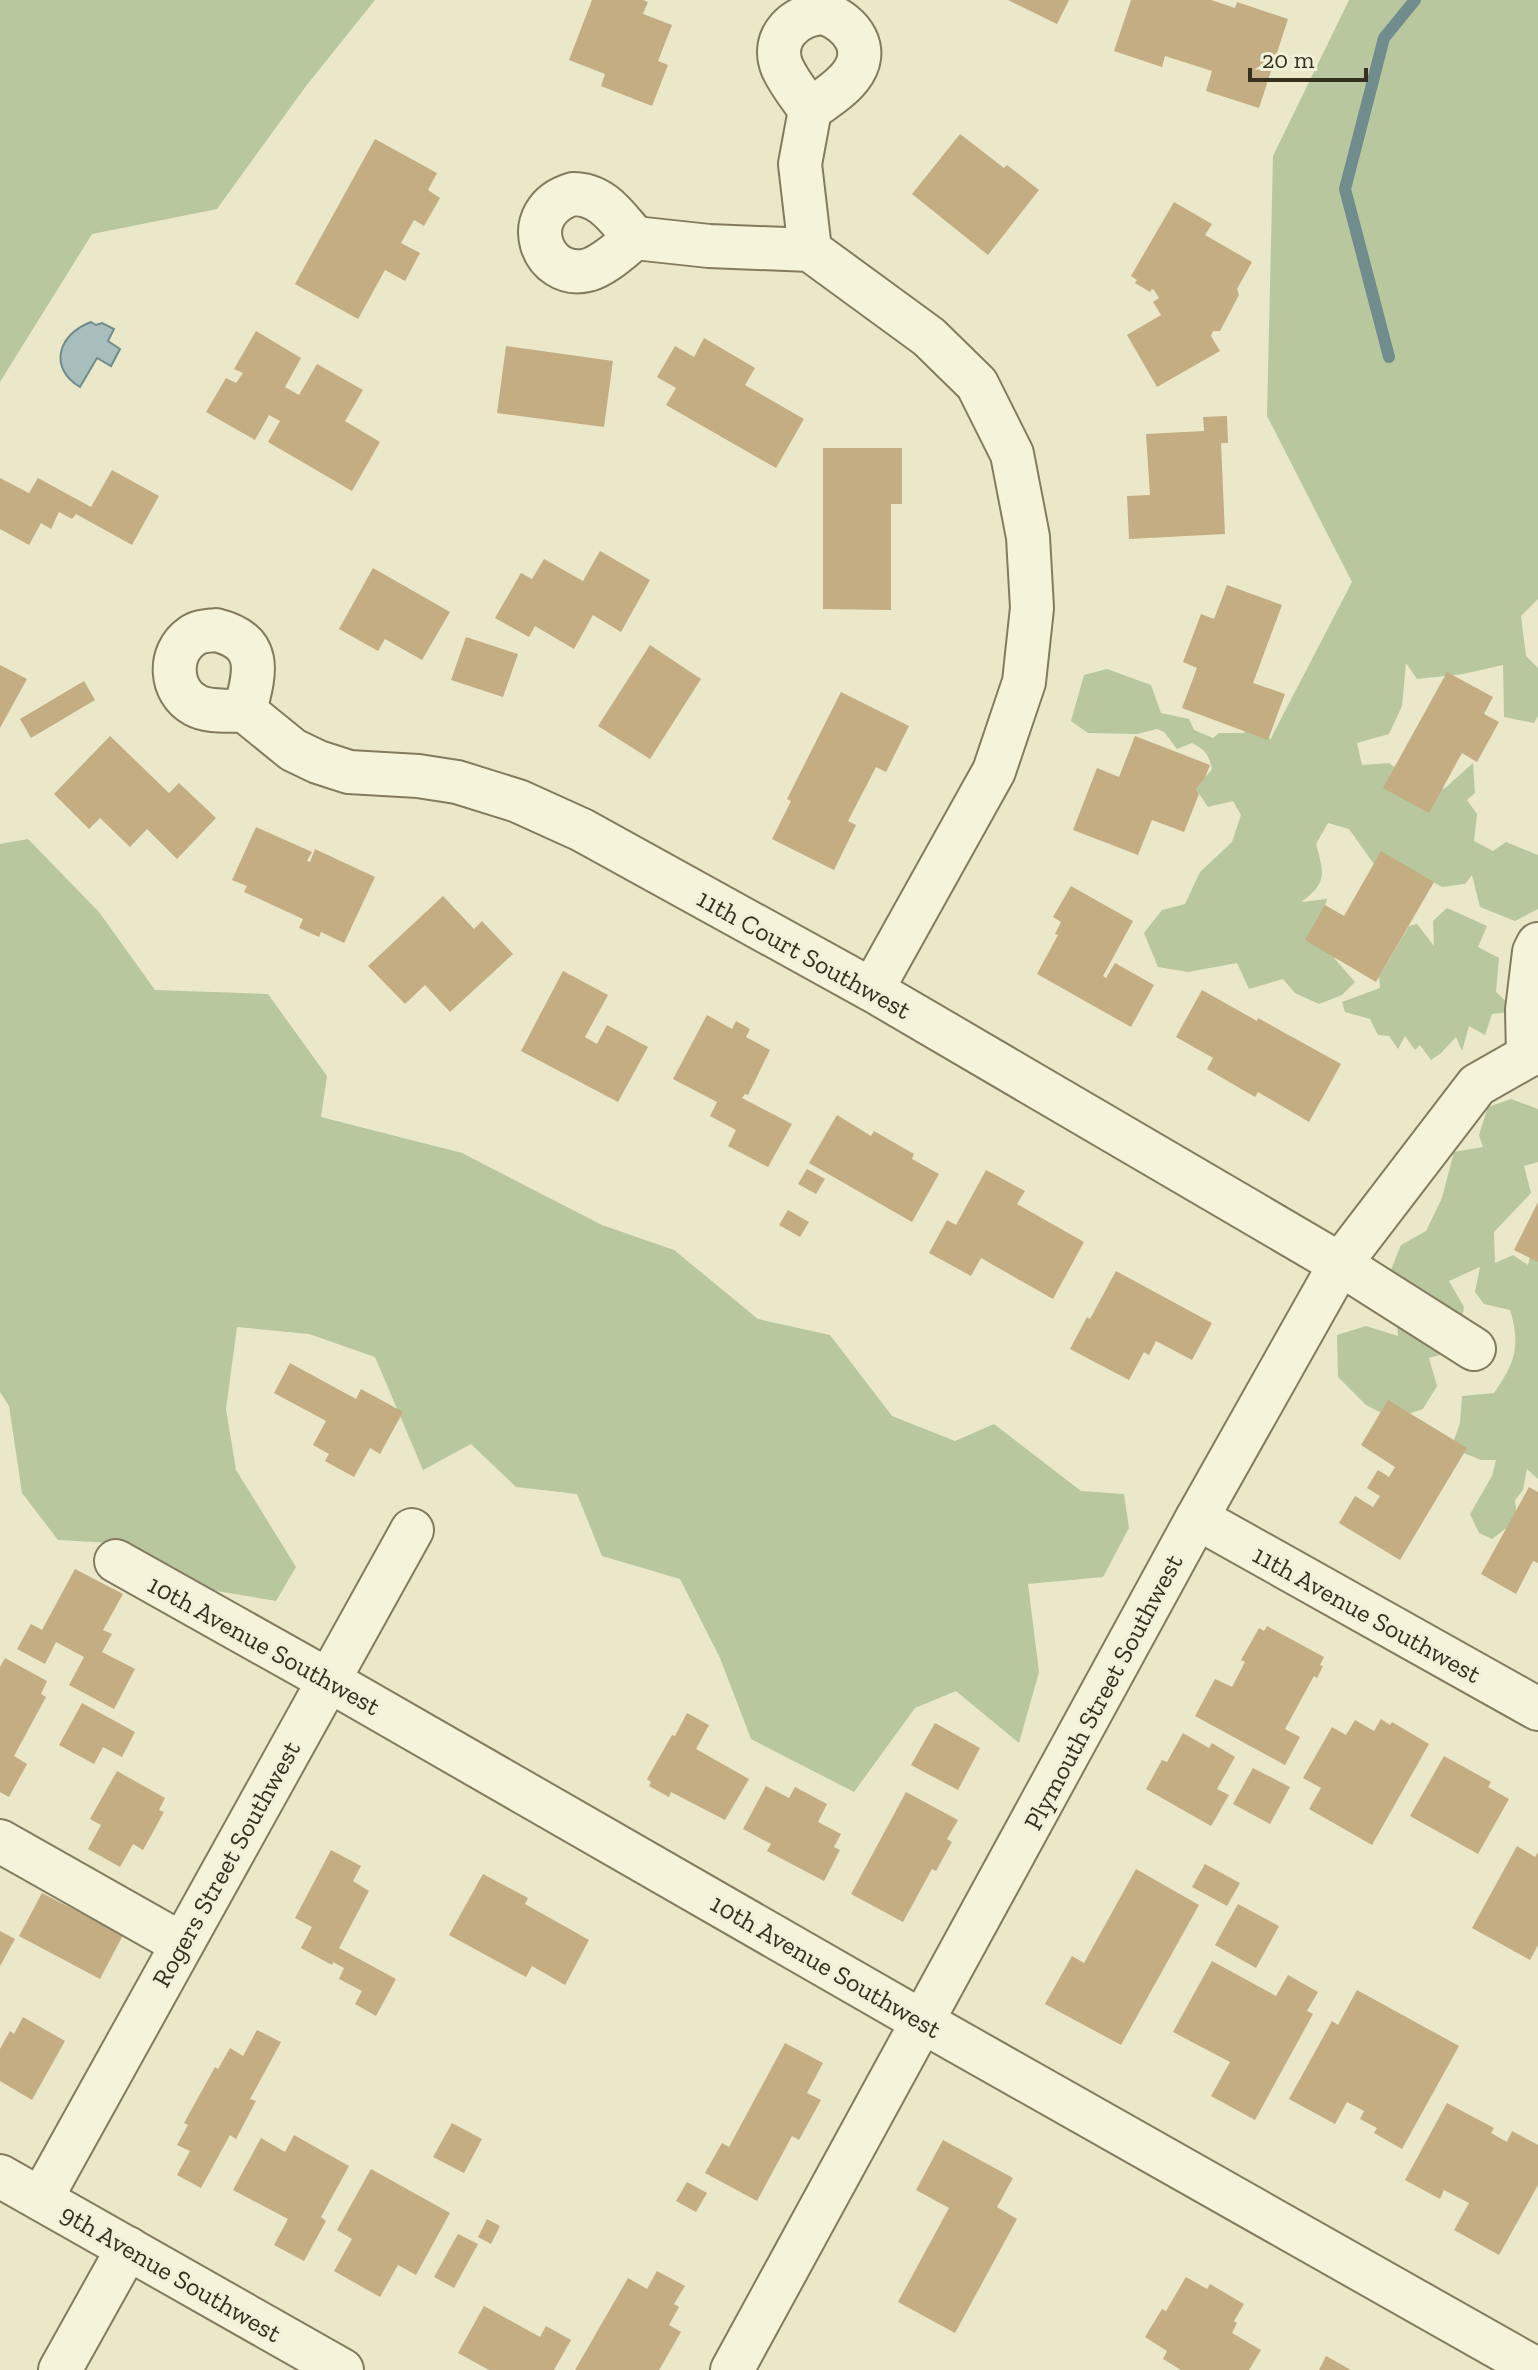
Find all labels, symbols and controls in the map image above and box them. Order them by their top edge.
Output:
scale bar [1250,32,1366,82]
text: 20 m [1262,45,1315,74]
street label: 11th Court Southwest [692,882,917,1026]
street label: 11th Avenue Southwest [1247,1538,1487,1690]
street label: Plymouth Street Southwest [1017,1548,1190,1835]
street label: 10th Avenue Southwest [142,1568,386,1722]
street label: Rogers Street Southwest [145,1735,307,1993]
street label: 10th Avenue Southwest [705,1887,947,2045]
street label: 9th Avenue Southwest [55,2197,287,2349]

